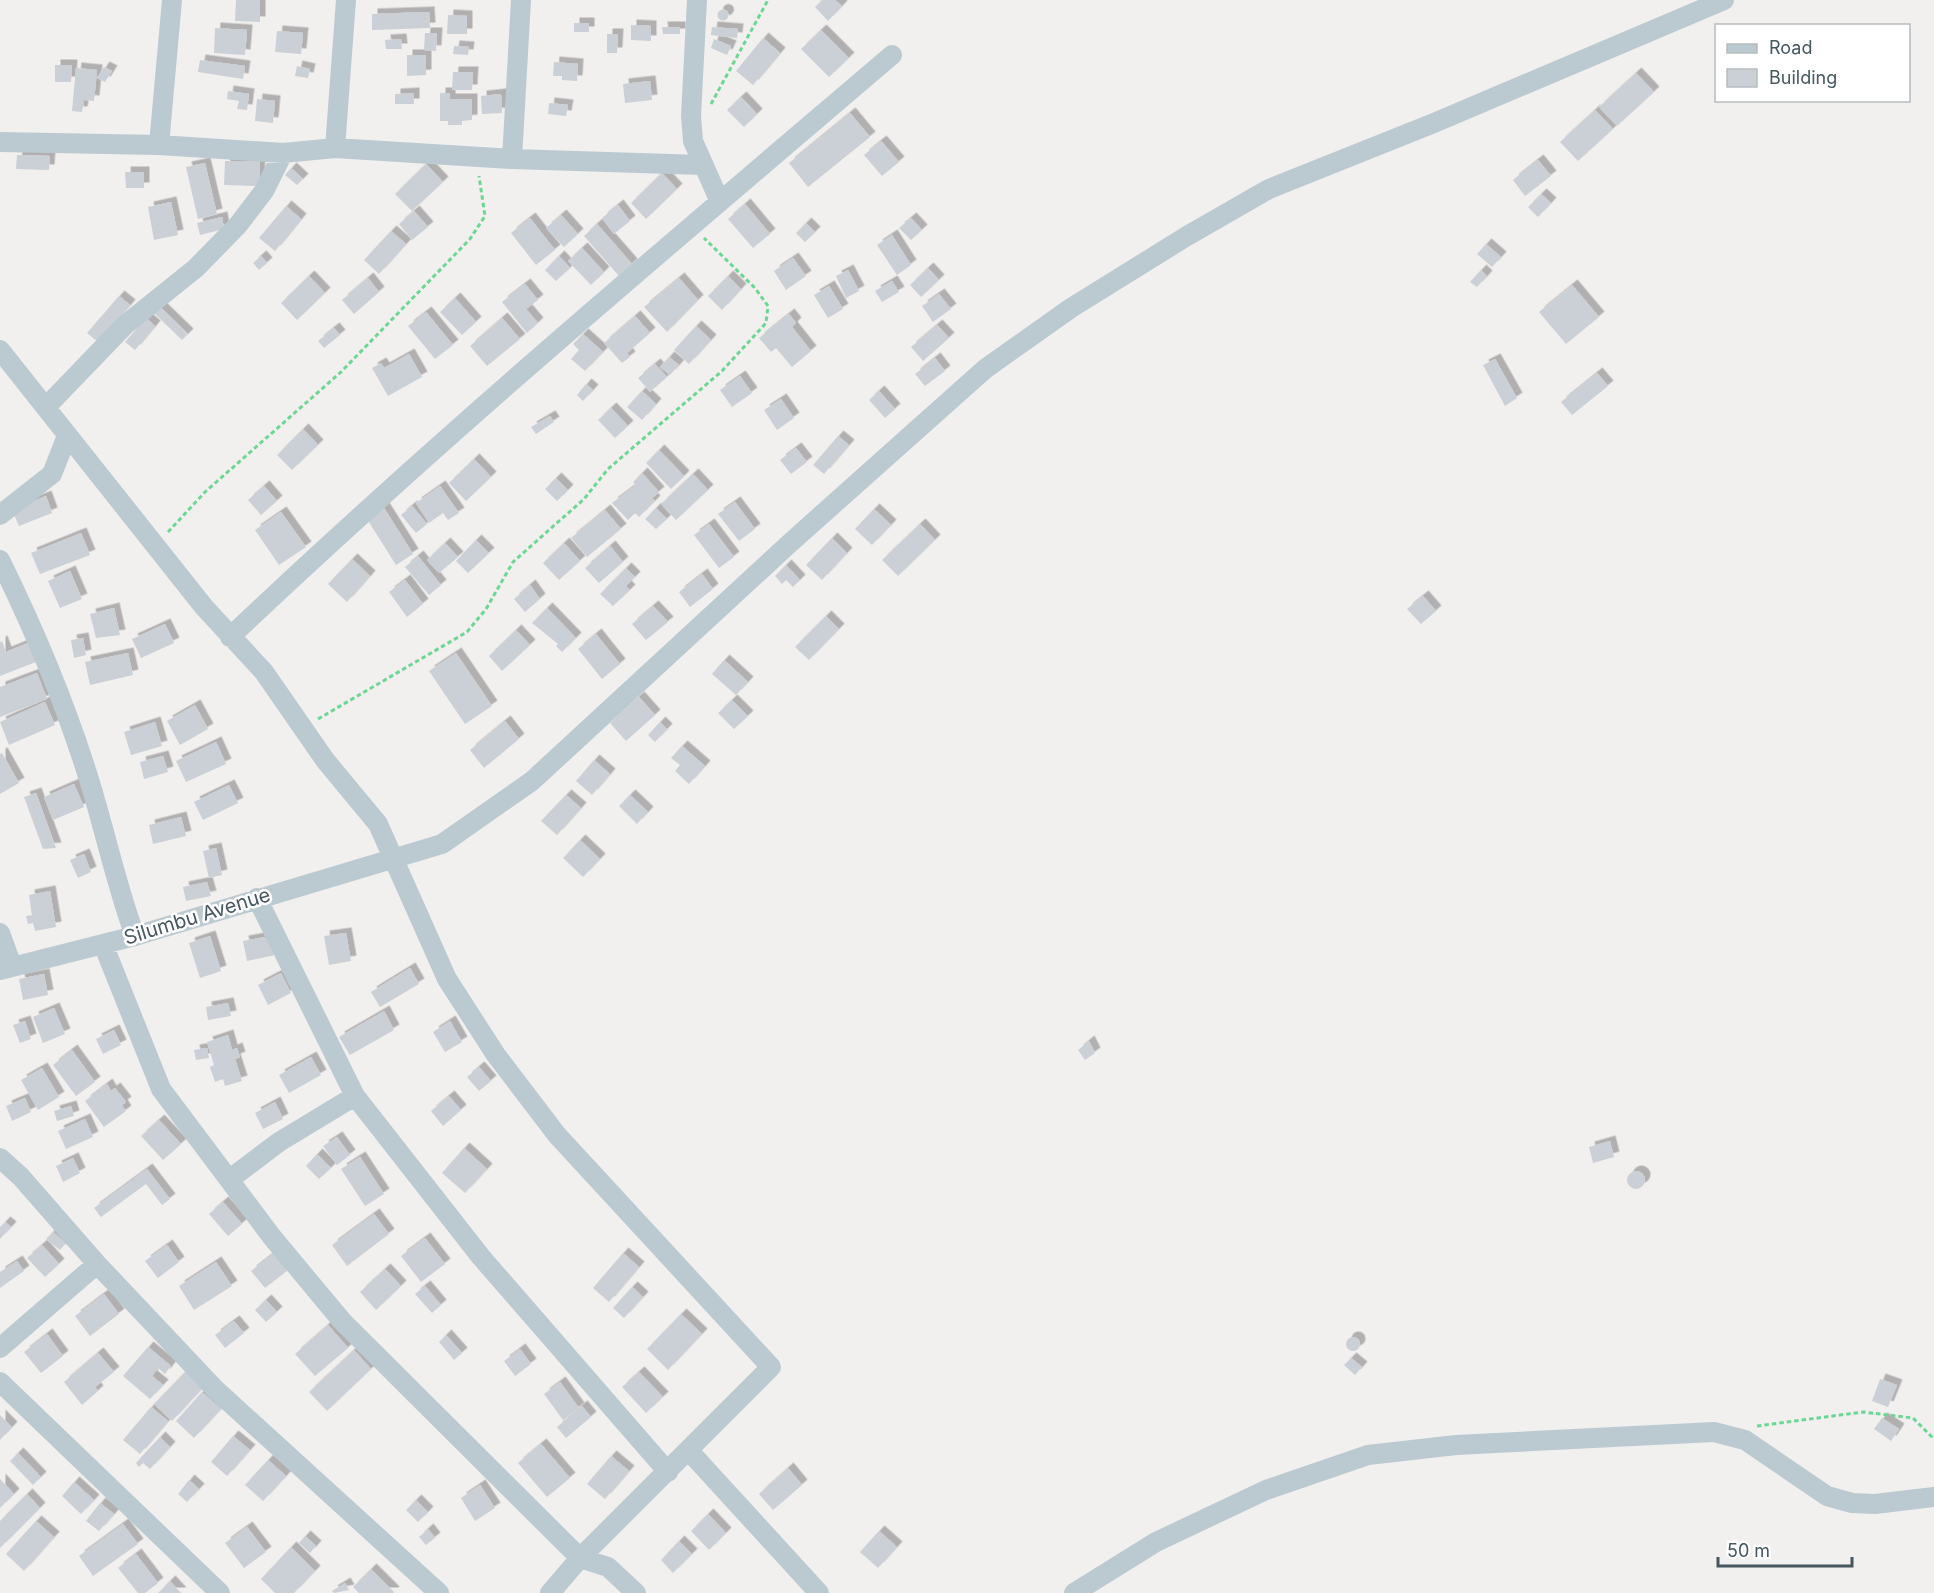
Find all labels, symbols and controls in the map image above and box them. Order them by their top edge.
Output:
legend [1715,24,1910,102]
text: Road [1769,37,1812,58]
text: Building [1769,67,1837,88]
street label: Silumbu Avenue [121,882,273,950]
scale bar [1718,1530,1852,1568]
text: 50 m [1727,1540,1770,1561]

